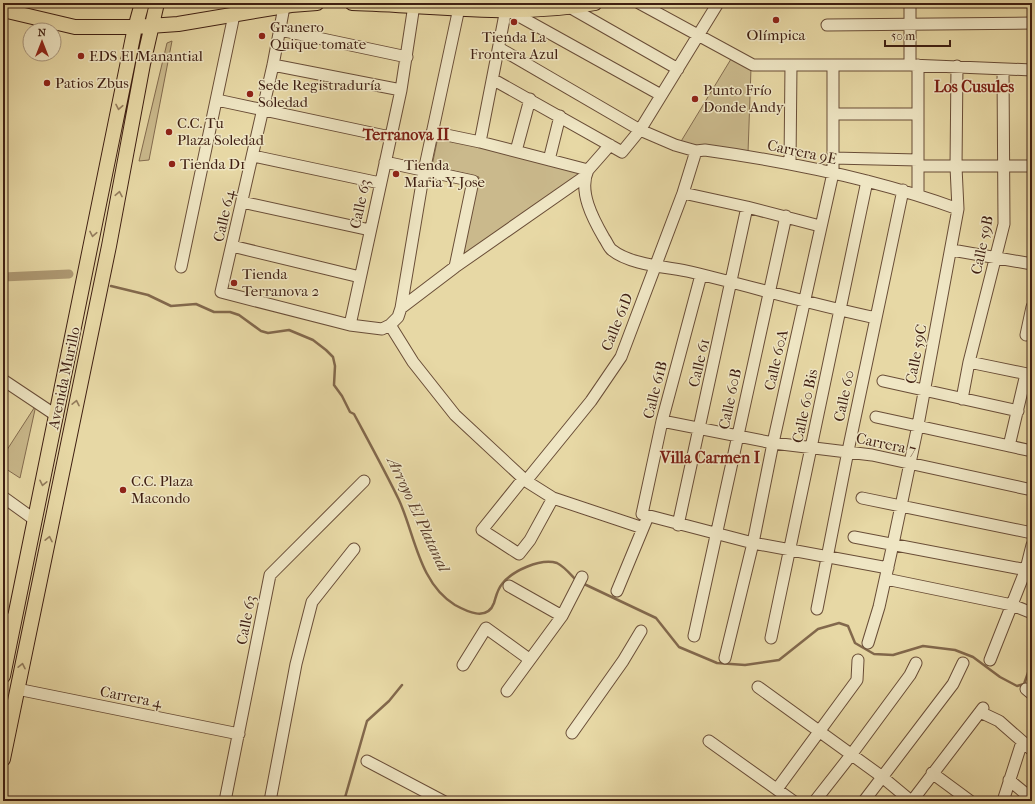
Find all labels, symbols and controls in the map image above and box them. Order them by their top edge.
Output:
marker: Olímpica [771,15,781,25]
marker: Tienda La Frontera Azul [509,17,519,27]
place label: Granero Quique tomate [270,18,367,53]
north arrow [22,22,62,62]
scale bar [885,22,950,48]
text: N [38,26,47,39]
place label: Olímpica [747,26,807,44]
place label: Tienda La Frontera Azul [470,28,558,63]
text: 50 m [891,29,915,43]
marker: Granero Quique tomate [257,31,267,41]
place label: EDS El Manantial [89,47,203,65]
marker: EDS El Manantial [76,51,86,61]
place label: Patios Zbus [55,74,129,92]
place label: Sede Registraduría Soledad [258,76,382,111]
district label: Los Cusules [934,77,1014,96]
marker: Patios Zbus [42,78,52,88]
place label: Punto Frío Donde Andy [703,81,785,116]
marker: Sede Registraduría Soledad [245,89,255,99]
marker: Punto Frío Donde Andy [690,94,700,104]
one-way arrow [115,104,124,110]
place label: C.C. Tu Plaza Soledad [177,114,265,149]
district label: Terranova II [362,125,450,144]
marker: C.C. Tu Plaza Soledad [164,127,174,137]
street label: Carrera 9E [766,136,838,168]
place label: Tienda D1 [180,155,245,173]
place label: Tienda Maria Y Jose [404,156,486,191]
marker: Tienda D1 [167,159,177,169]
marker: Tienda Maria Y Jose [391,169,401,179]
street label: Calle 63 [346,178,374,230]
street label: Calle 64 [209,187,239,244]
one-way arrow [114,190,123,197]
street label: Calle 59B [967,214,997,276]
one-way arrow [90,231,98,237]
place label: Tienda Terranova 2 [242,265,319,300]
marker: Tienda Terranova 2 [229,278,239,288]
street label: Calle 61D [597,290,637,354]
street label: Calle 59C [901,323,931,385]
street label: Avenida Murillo [44,325,84,432]
street label: Calle 60A [760,328,792,392]
street label: Calle 61 [685,337,713,389]
street label: Calle 61B [639,359,671,421]
street label: Calle 60B [715,367,745,431]
street label: Calle 60 Bis [788,367,822,445]
street label: Calle 60 [830,369,858,423]
one-way arrow [72,400,80,406]
street label: Carrera 7 [854,429,918,459]
district label: Villa Carmen I [659,448,761,467]
water label: Arroyo El Platanal [383,452,454,576]
place label: C.C. Plaza Macondo [131,472,194,507]
one-way arrow [40,480,48,486]
marker: C.C. Plaza Macondo [118,485,128,495]
one-way arrow [44,536,52,542]
street label: Calle 63 [232,594,260,646]
one-way arrow [17,663,25,669]
street label: Carrera 4 [99,682,165,712]

